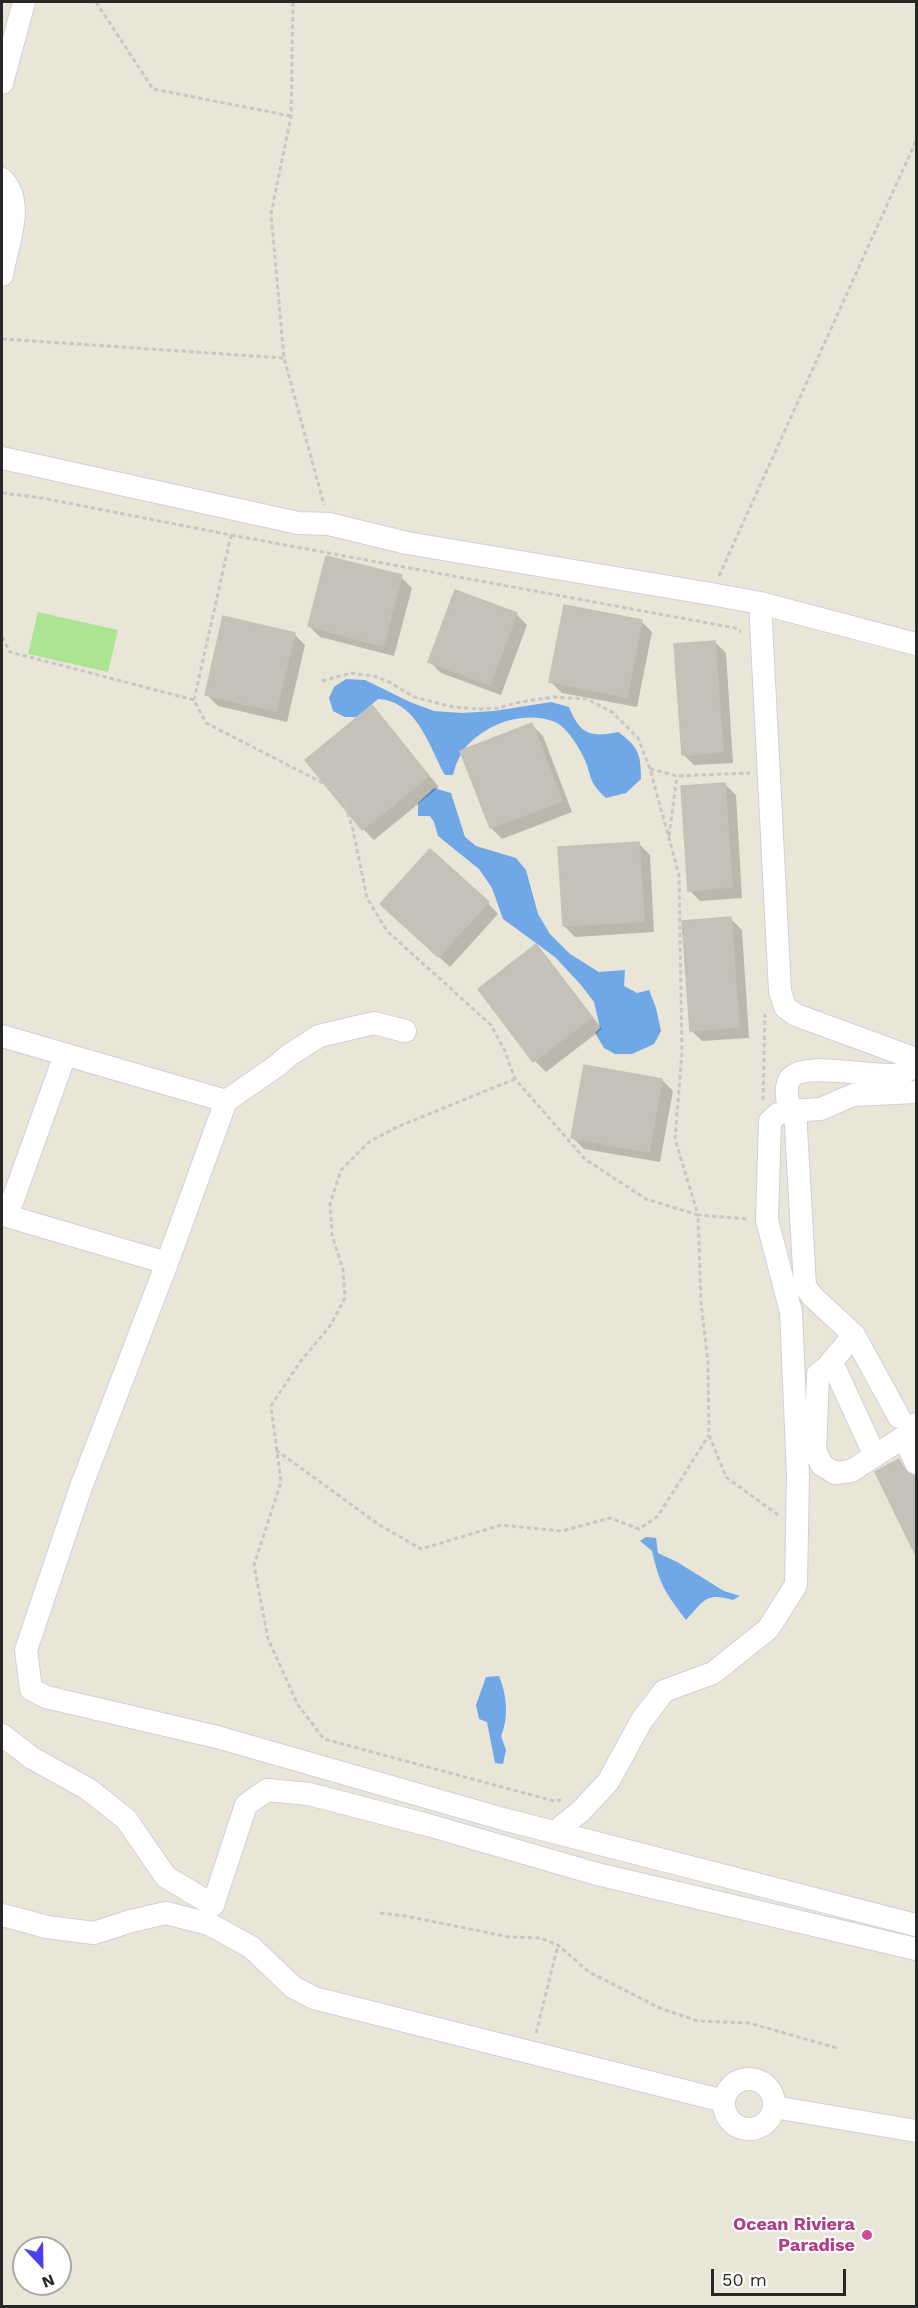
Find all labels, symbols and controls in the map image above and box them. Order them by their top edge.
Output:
place label: Ocean Riviera Paradise [733,2214,855,2256]
marker: Ocean Riviera Paradise [860,2228,874,2242]
north arrow [12,2236,72,2296]
scale bar [714,2257,849,2295]
text: 50 m [722,2269,767,2290]
text: N [39,2270,57,2292]

